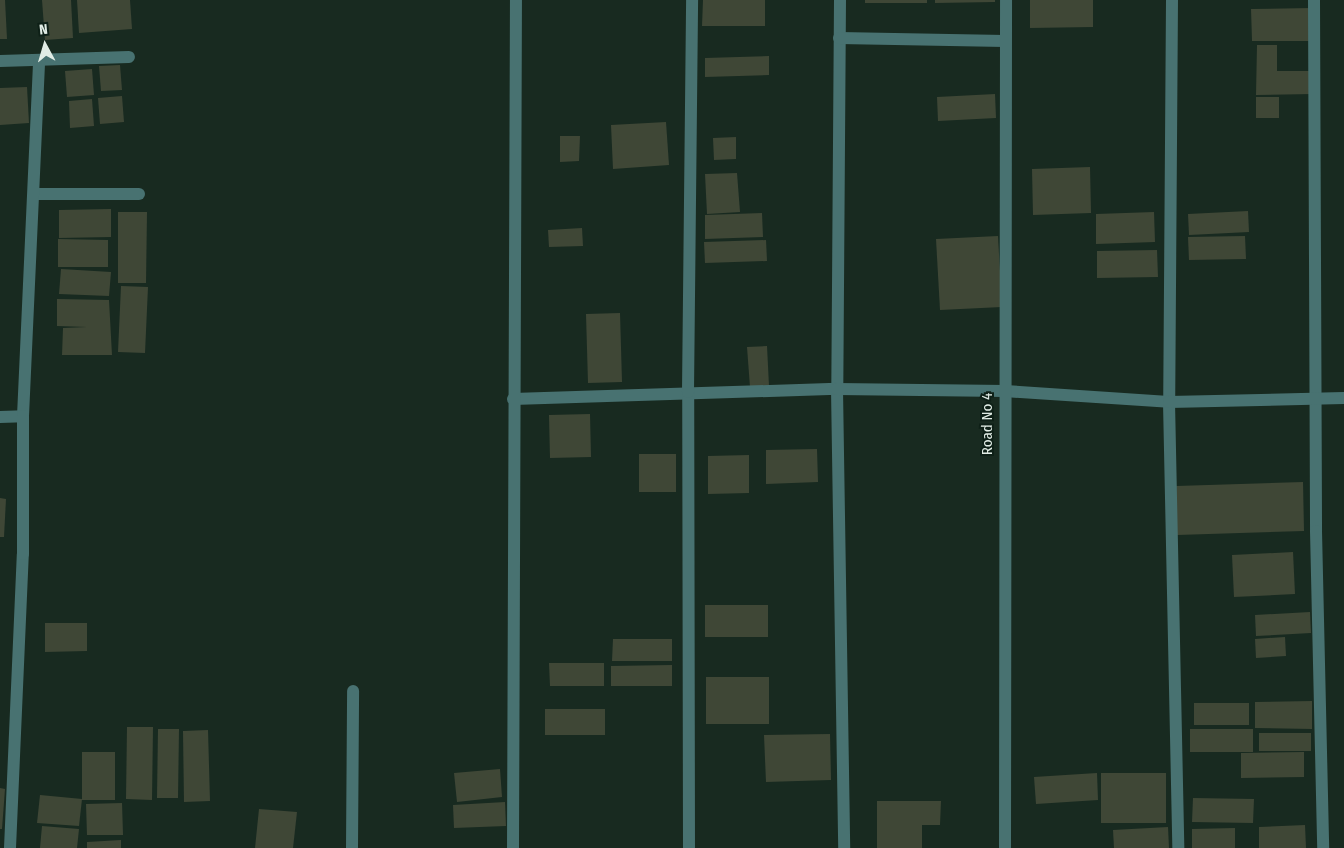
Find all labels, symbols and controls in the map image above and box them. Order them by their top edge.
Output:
north arrow [20,20,70,70]
text: N [38,21,48,38]
street label: Road No 4 [979,393,997,455]

